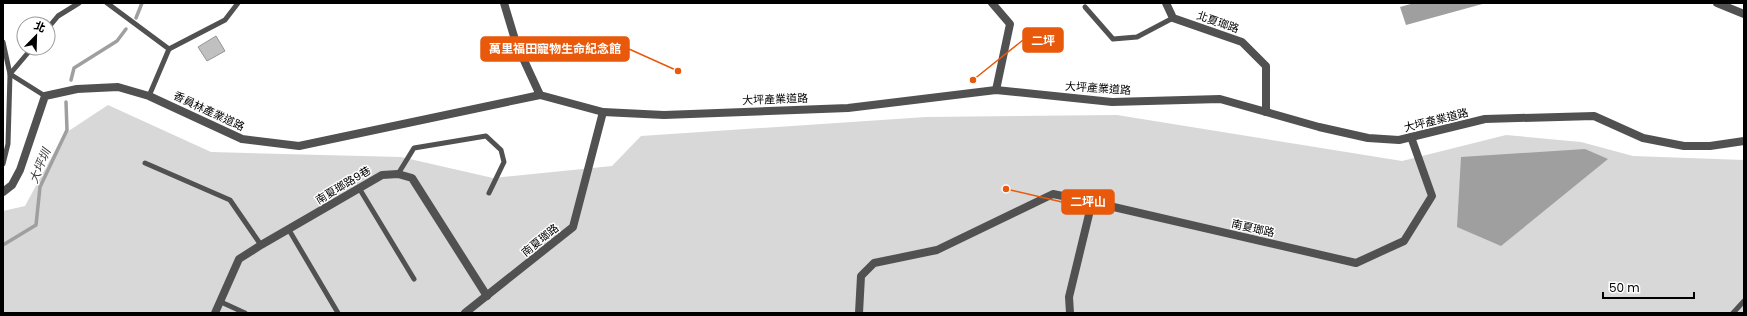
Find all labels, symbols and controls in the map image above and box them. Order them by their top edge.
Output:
street label: 北夏瑯路 [1195,7,1241,37]
north arrow [16,16,56,56]
text: 北 [32,17,48,36]
callout: 二坪 [1023,28,1063,52]
text: 二坪 [1031,32,1055,49]
callout: 萬里福田寵物生命紀念館 [481,37,629,61]
text: 萬里福田寵物生命紀念館 [489,40,621,57]
street label: 大坪產業道路 [1065,78,1131,98]
street label: 香員林產業道路 [171,87,247,135]
street label: 大坪產業道路 [742,90,808,108]
street label: 大坪產業道路 [1402,104,1470,136]
water label: 大坪圳 [25,144,55,186]
street label: 南夏瑯路9巷 [312,162,374,208]
callout: 二坪山 [1062,190,1114,214]
text: 二坪山 [1070,193,1106,210]
street label: 南夏瑯路 [1230,215,1276,241]
street label: 南夏瑯路 [518,220,562,260]
scale bar [1603,274,1694,300]
text: 50 m [1609,279,1640,296]

